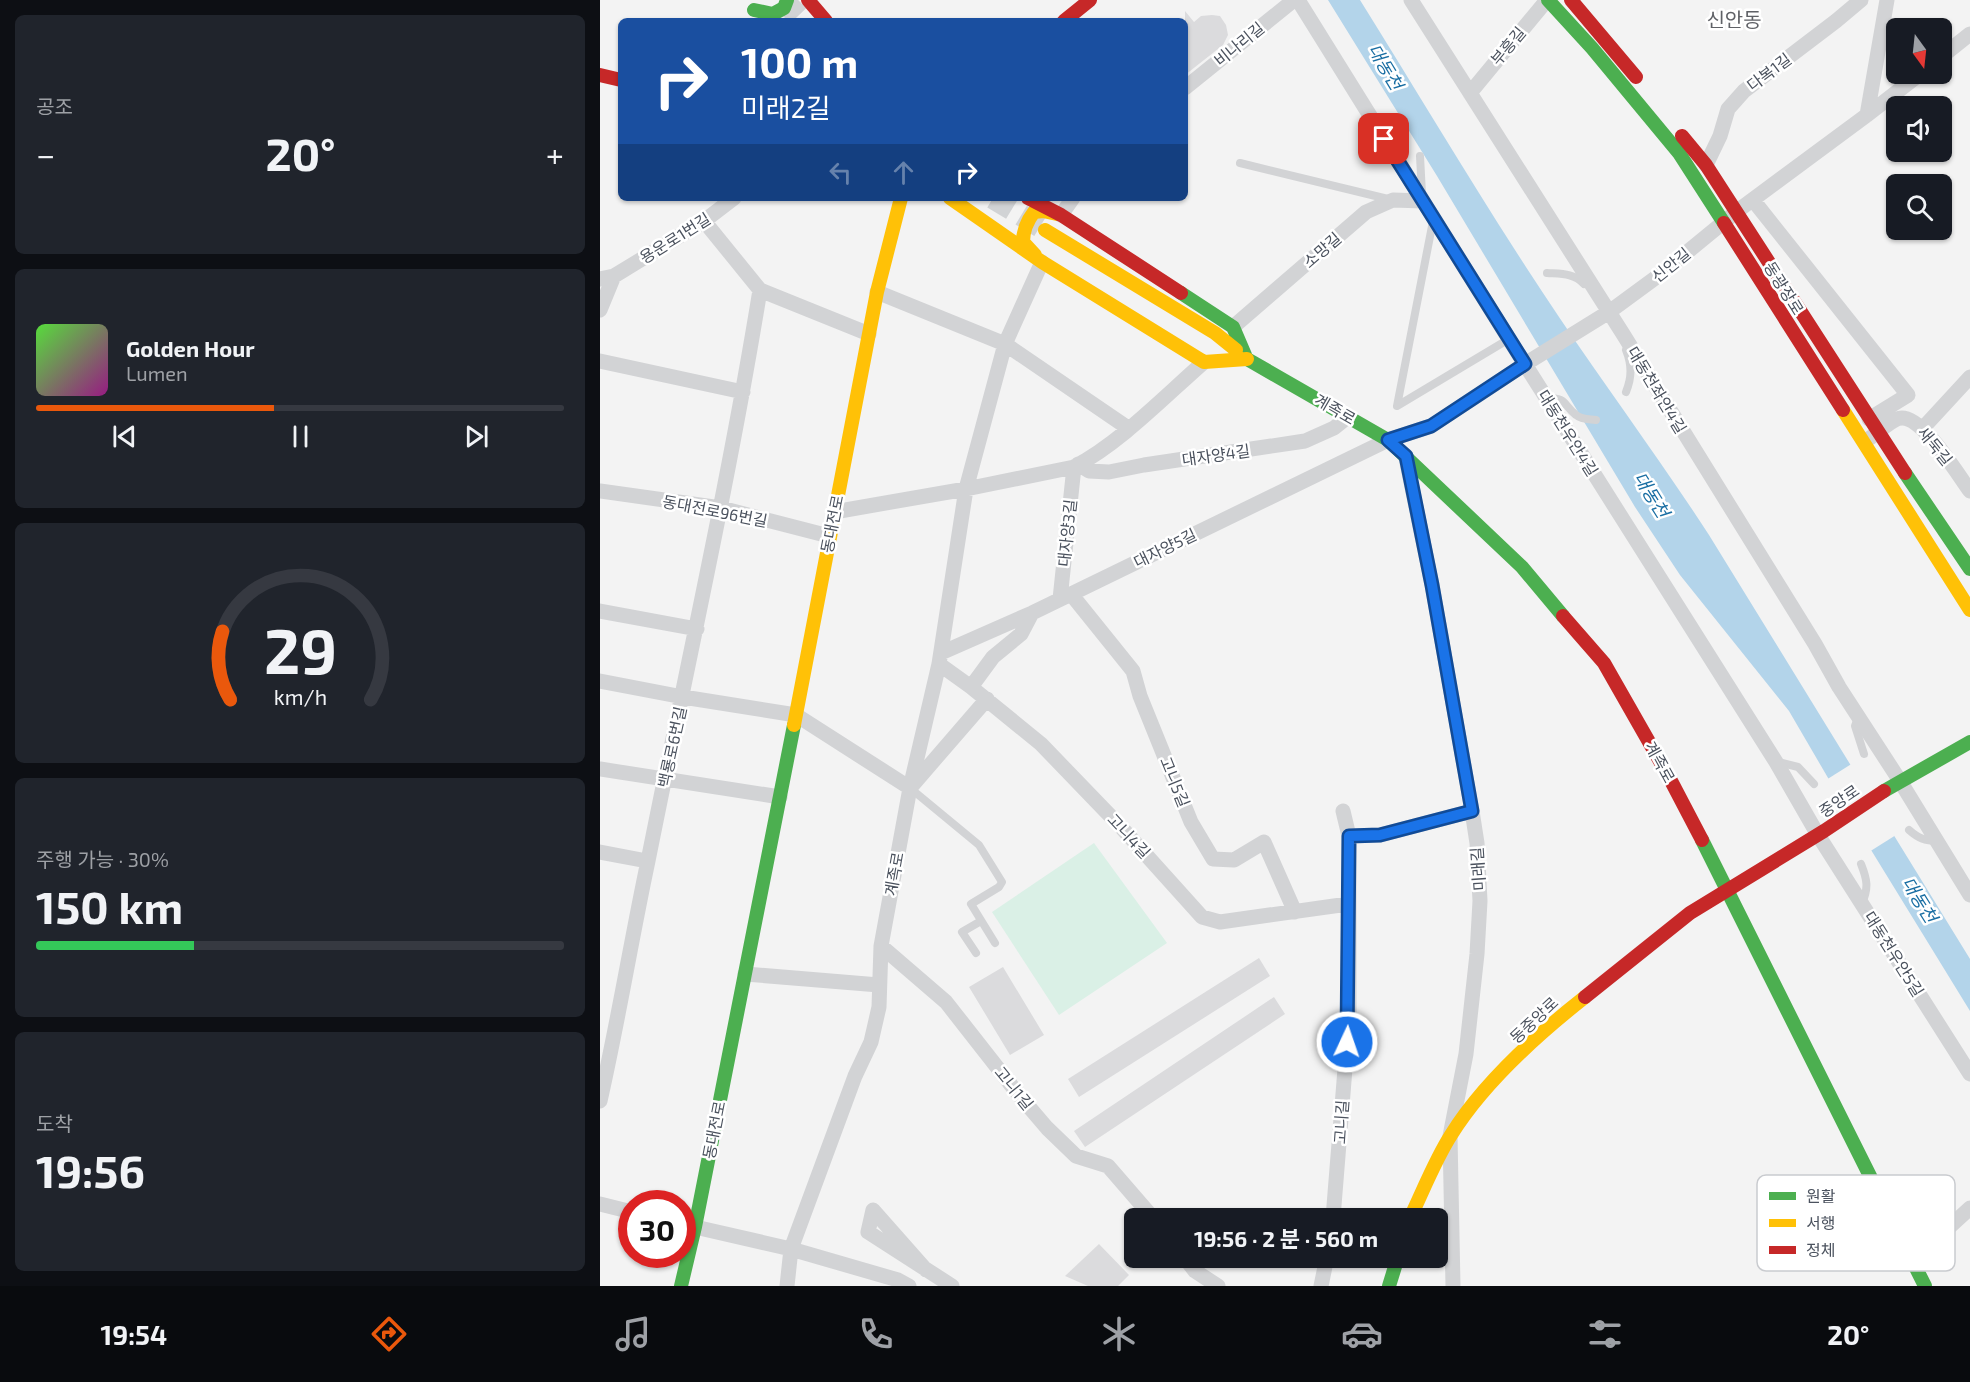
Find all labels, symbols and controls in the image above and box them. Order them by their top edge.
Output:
district label: 신안동 [1706,7,1762,31]
street label: 비나리길 [1210,18,1268,70]
north arrow [1886,18,1952,84]
map controls [1886,18,1952,240]
street label: 부흥길 [1486,23,1529,69]
text: 100 m [741,36,858,86]
water label: 대동천 [1364,40,1409,96]
icon: right [642,42,720,120]
street label: 다복1길 [1743,49,1795,94]
text: 미래2길 [741,91,831,123]
text: 공조 [36,94,73,118]
button: sound [1886,96,1952,162]
pin [1358,113,1409,164]
icon: arrive [1367,122,1400,155]
text: 20° [266,126,336,180]
text: − [36,134,55,174]
text: + [546,134,564,174]
icon: left [824,156,857,189]
icon: ahead [887,156,920,189]
icon: right [950,156,983,189]
button: search [1886,174,1952,240]
street label: 용운로1번길 [636,208,714,267]
street label: 소망길 [1299,228,1345,271]
street label: 신안길 [1648,243,1694,286]
street label: 동광장로 [1761,258,1808,318]
text: Golden Hour [126,335,255,361]
street label: 대동천좌안4길 [1624,343,1691,437]
text: Lumen [126,361,188,385]
street label: 대동천우안4길 [1534,386,1602,479]
street label: 계족로 [1311,389,1359,428]
icon: previous [108,420,141,453]
icon: pause [284,420,317,453]
icon: next [460,420,493,453]
street label: 새둑길 [1914,423,1957,469]
street label: 대자양4길 [1181,440,1251,469]
water label: 대동천 [1629,468,1676,523]
street label: 동대전로96번길 [661,491,769,530]
street label: 동대전로 [817,493,847,555]
street label: 대자양3길 [1054,498,1079,568]
street label: 대자양5길 [1130,524,1199,571]
text: 29 [263,612,337,687]
text: km/h [273,684,327,709]
street label: 백룡로6번길 [654,704,689,789]
street label: 계족로 [1641,738,1680,786]
street label: 고니5길 [1157,754,1194,810]
street label: 중앙로 [1815,780,1863,821]
street label: 고니4길 [1104,809,1155,862]
street label: 미래길 [1466,846,1489,892]
text: 주행 가능 · 30% [36,847,169,871]
street label: 계족로 [880,850,907,897]
water label: 대동천 [1897,873,1944,928]
text: 150 km [36,879,183,933]
street label: 대동천우안5길 [1861,908,1928,1000]
street label: 동중앙로 [1506,992,1562,1047]
position arrow [1315,1010,1379,1074]
street label: 고니1길 [991,1062,1038,1113]
street label: 동대전로 [699,1099,729,1161]
street label: 고니길 [1329,1099,1352,1145]
text: 도착 [36,1111,73,1135]
text: 19:56 [36,1143,145,1197]
legend [1757,1175,1955,1271]
text: 원활 [1806,1186,1836,1205]
speed limit sign: 30 [618,1190,696,1268]
text: 서행 [1806,1213,1835,1232]
text: 19:56 · 2 분 · 560 m [1194,1225,1378,1251]
text: 정체 [1806,1240,1835,1259]
icon: directions [368,1313,410,1355]
icon: music [612,1313,654,1355]
icon: phone [855,1313,897,1355]
icon: climate [1098,1313,1140,1355]
icon: car [1341,1313,1383,1355]
icon: filters [1584,1313,1626,1355]
text: 19:54 [101,1318,167,1350]
text: 20° [1827,1318,1869,1350]

